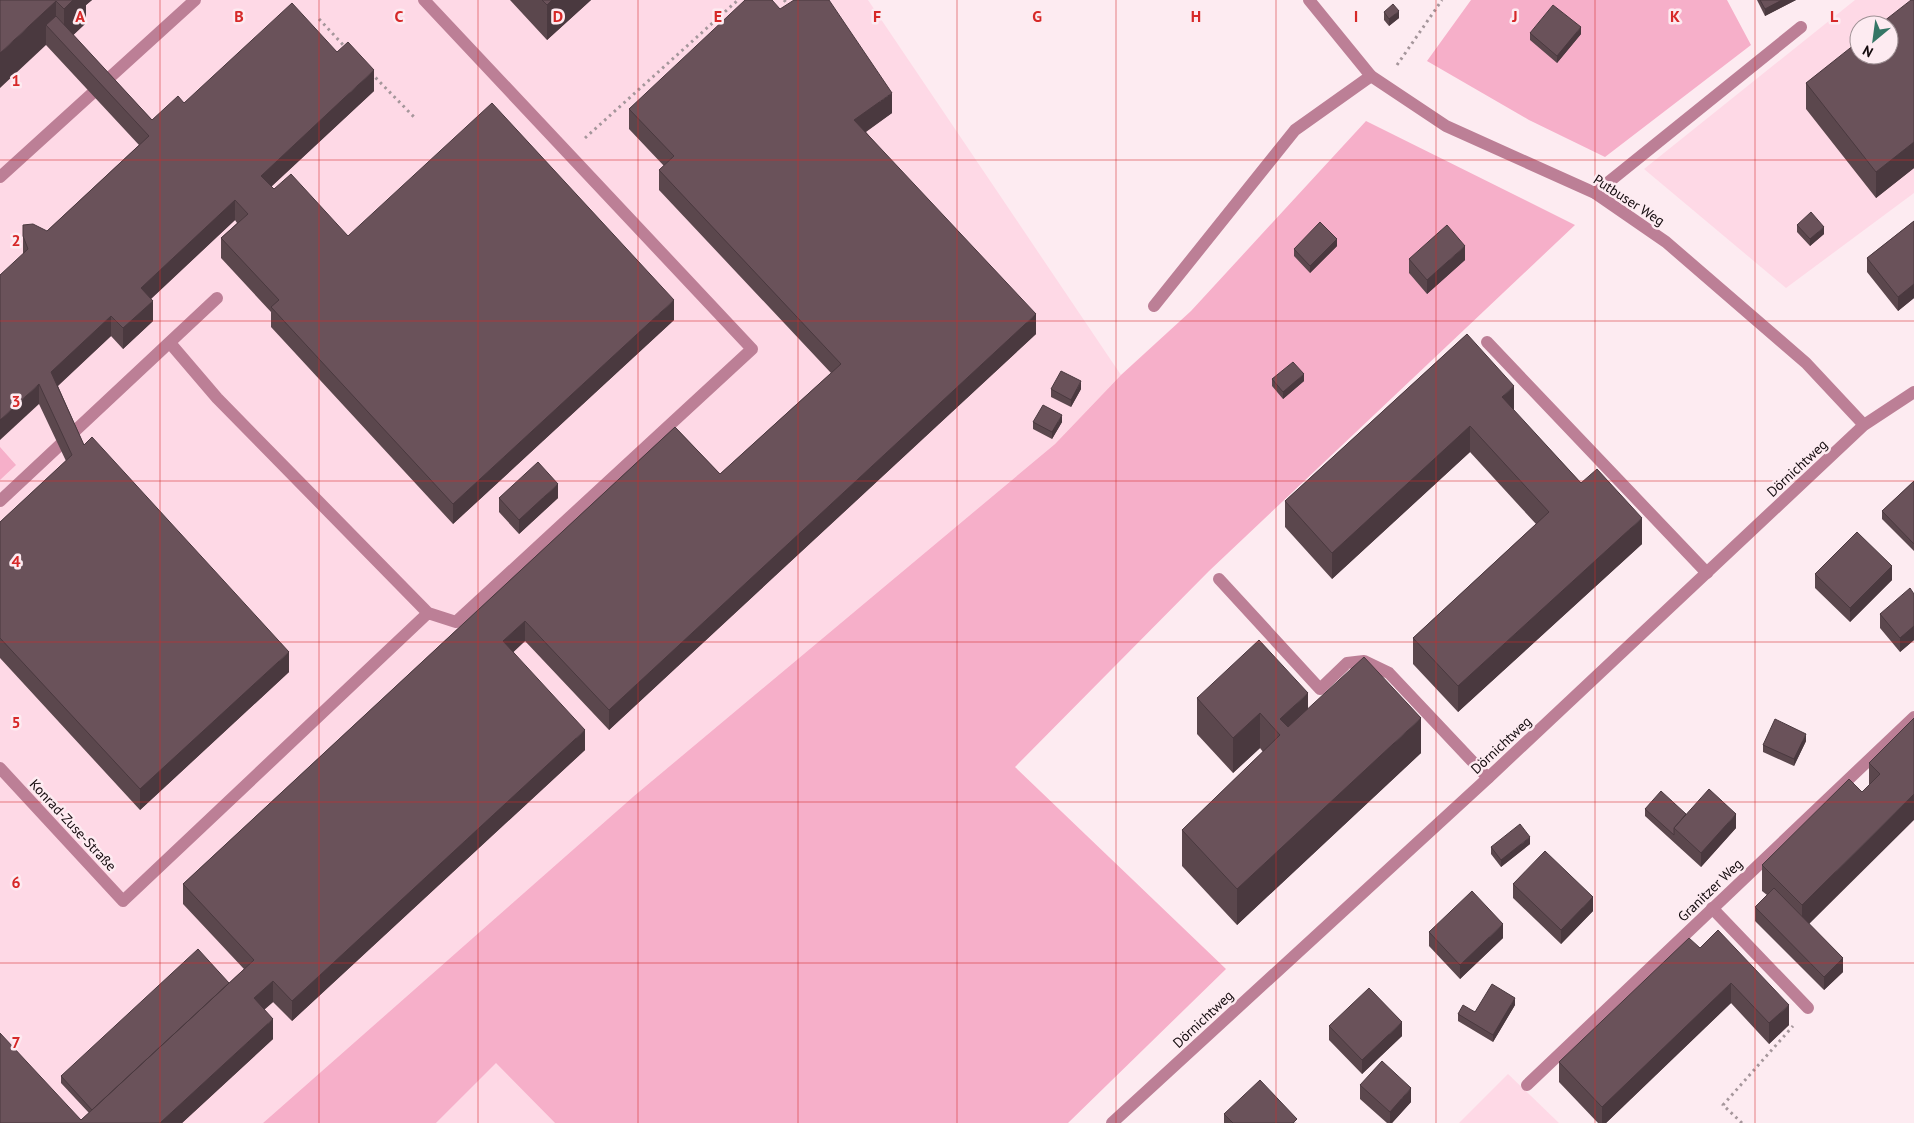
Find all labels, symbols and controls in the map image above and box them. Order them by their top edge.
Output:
text: A [75,6,85,26]
text: B [234,6,244,26]
text: C [395,6,404,26]
text: D [553,6,563,26]
text: E [714,6,722,26]
text: F [873,6,881,26]
text: G [1032,6,1042,26]
text: H [1191,6,1201,26]
text: I [1354,6,1358,26]
text: J [1511,6,1518,26]
text: K [1670,6,1680,26]
text: L [1830,6,1839,26]
north arrow [1849,15,1899,65]
text: N [1859,41,1876,61]
text: 1 [11,70,21,90]
street label: Putbuser Weg [1590,170,1668,230]
text: 2 [11,230,21,250]
text: 3 [11,391,21,411]
street label: Dörnichtweg [1763,435,1831,501]
text: 4 [11,551,21,571]
text: 5 [11,712,21,732]
street label: Dörnichtweg [1467,712,1535,778]
street label: Konrad-Zuse-Straße [26,775,120,875]
street label: Granitzer Weg [1674,855,1746,925]
text: 6 [11,872,21,892]
street label: Dörnichtweg [1169,986,1237,1052]
text: 7 [11,1032,21,1052]

